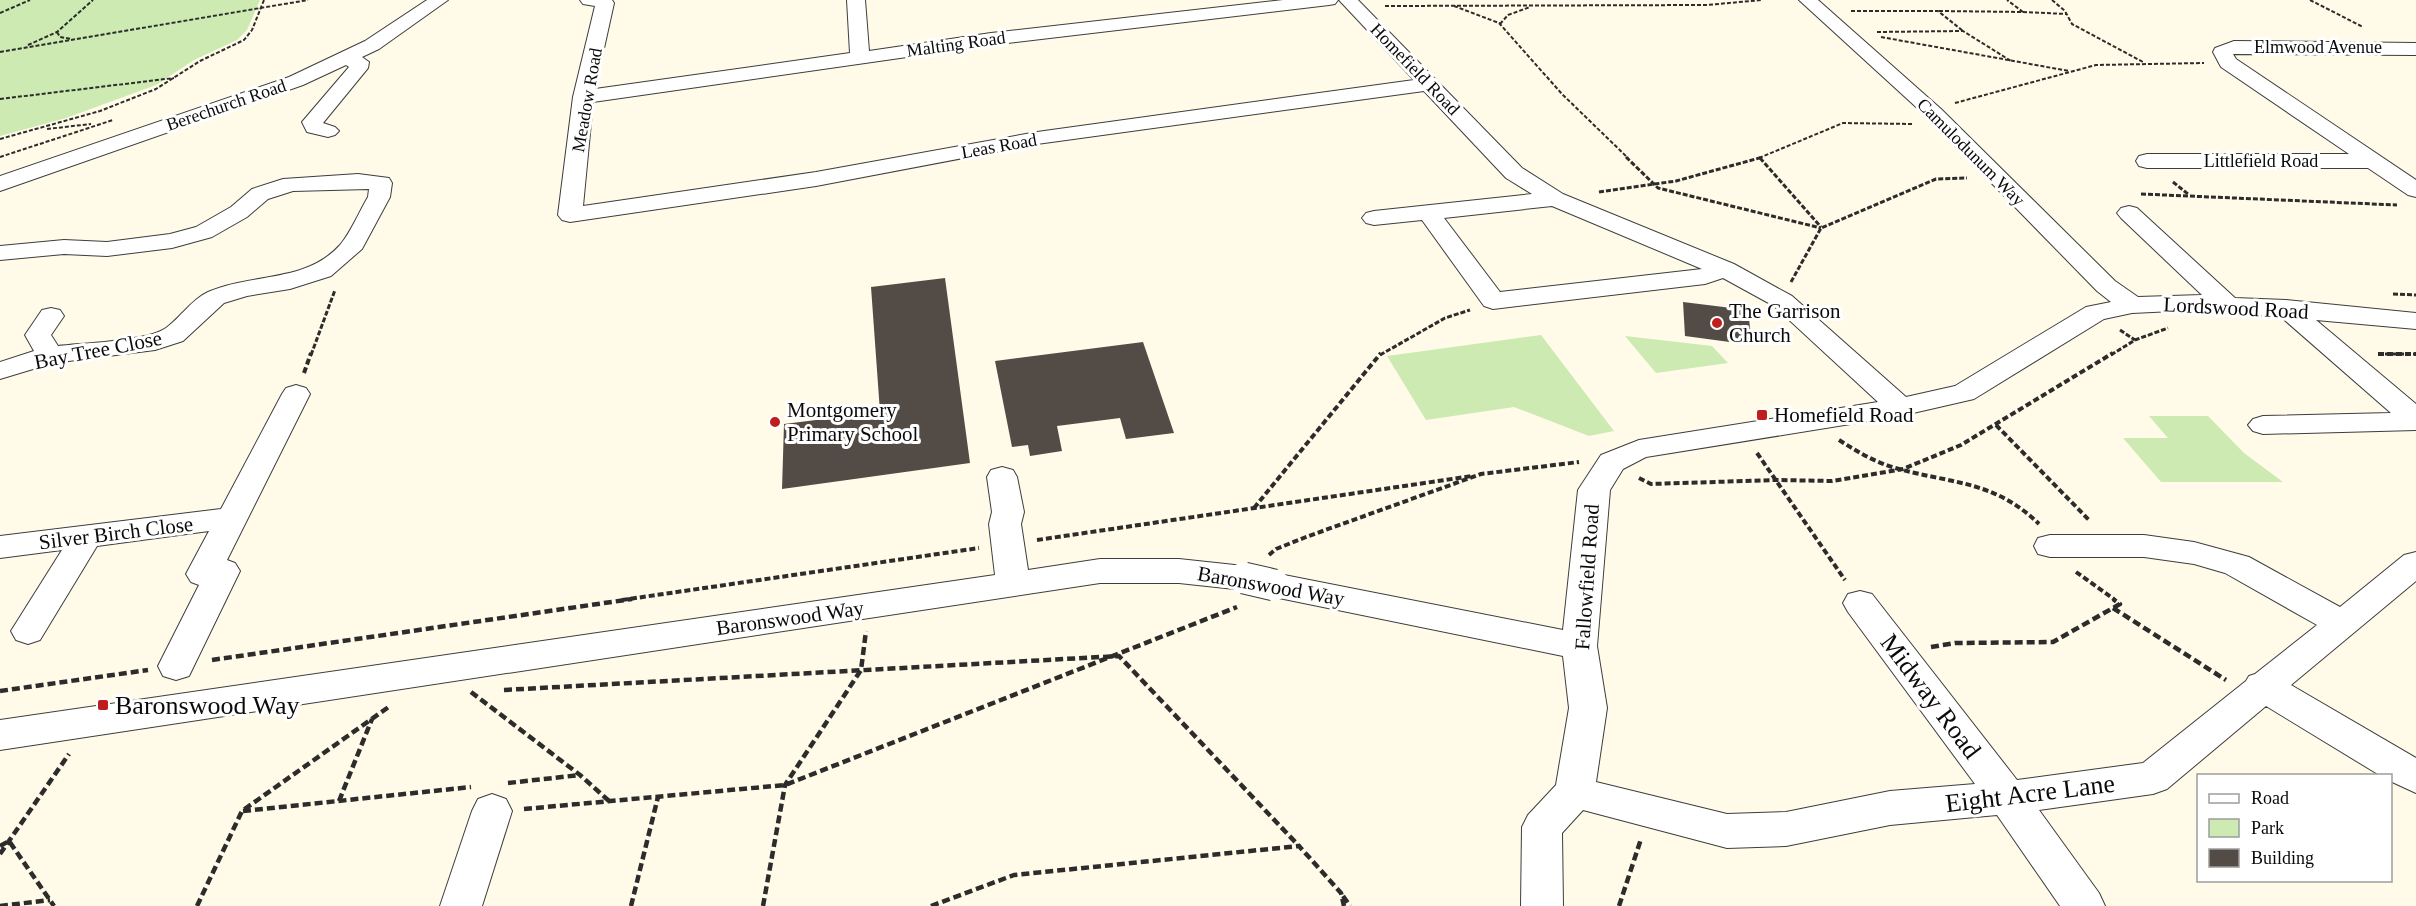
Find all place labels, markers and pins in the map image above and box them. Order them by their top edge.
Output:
place label: The Garrison Church [1729,299,1841,347]
marker: The Garrison Church [1710,316,1724,330]
place label: Montgomery Primary School [787,398,918,446]
place label: Homefield Road [1774,403,1914,427]
marker: Homefield Road [1755,408,1769,422]
marker: Montgomery Primary School [768,415,782,429]
place label: Baronswood Way [115,691,299,720]
marker: Baronswood Way [96,698,110,712]

